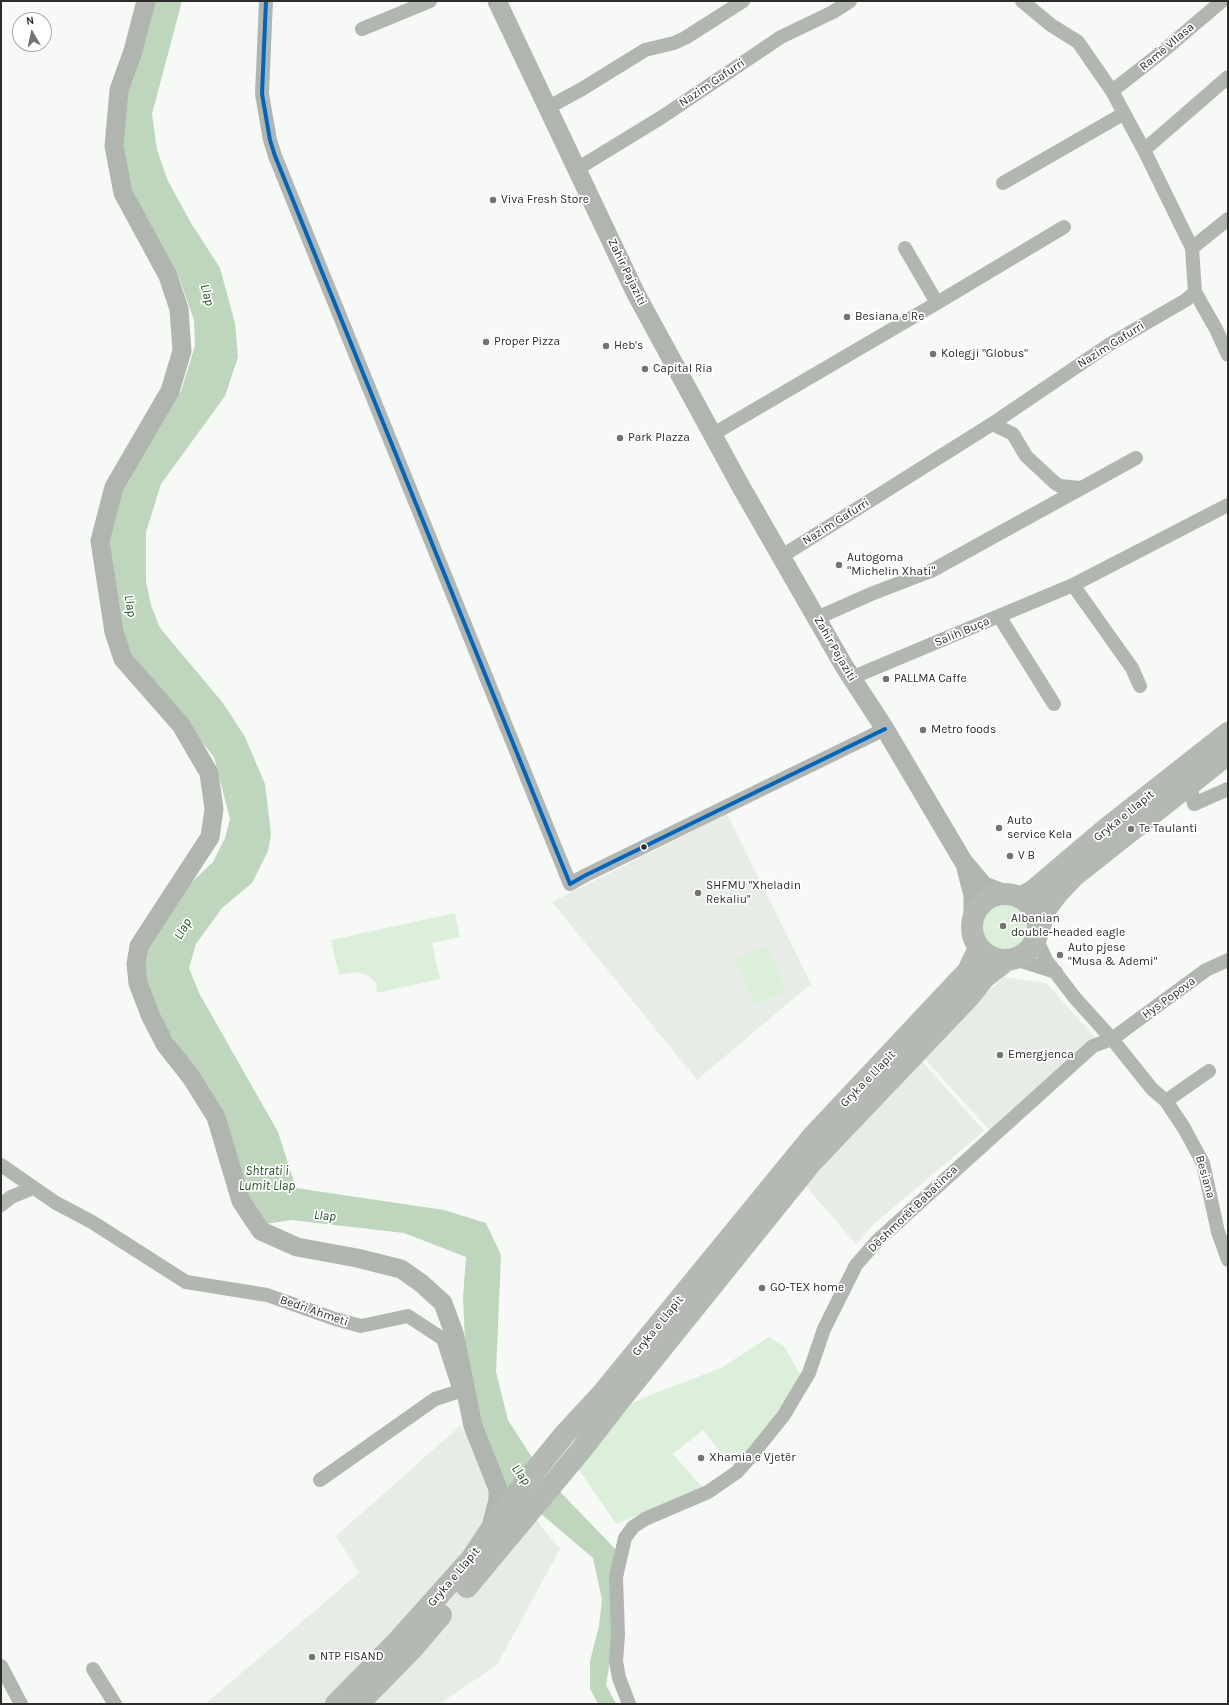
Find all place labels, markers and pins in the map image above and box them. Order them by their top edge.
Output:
place label: Viva Fresh Store [501,193,589,207]
marker: Viva Fresh Store [488,195,498,205]
place label: Besiana e Re [855,310,924,324]
marker: Besiana e Re [842,312,852,322]
place label: Proper Pizza [494,335,560,349]
marker: Proper Pizza [481,337,491,347]
place label: Heb's [614,339,643,353]
marker: Heb's [601,341,611,351]
place label: Kolegji "Globus" [941,347,1028,361]
marker: Kolegji "Globus" [928,349,938,359]
place label: Capital Ria [653,362,712,376]
marker: Capital Ria [640,364,650,374]
place label: Park Plazza [628,431,690,445]
marker: Park Plazza [615,433,625,443]
place label: Autogoma ʺMichelin Xhatiʺ [847,551,936,579]
marker: Autogoma ʺMichelin Xhatiʺ [834,560,844,570]
place label: PALLMA Caffe [894,672,967,686]
marker: PALLMA Caffe [881,674,891,684]
place label: Metro foods [931,723,996,737]
marker: Metro foods [918,725,928,735]
place label: Auto service Kela [1007,814,1072,842]
place label: Te Taulanti [1139,822,1197,836]
marker: Auto service Kela [994,823,1004,833]
marker: Te Taulanti [1126,824,1136,834]
unlabelled marker [639,842,649,852]
place label: V B [1018,849,1035,863]
marker: V B [1005,851,1015,861]
place label: SHFMU "Xheladin Rekaliu" [706,879,801,907]
marker: SHFMU "Xheladin Rekaliu" [693,888,703,898]
place label: Albanian double-headed eagle [1011,912,1125,940]
marker: Albanian double-headed eagle [998,921,1008,931]
place label: Auto pjese "Musa & Ademi" [1068,941,1157,969]
marker: Auto pjese "Musa & Ademi" [1055,950,1065,960]
place label: Emergjenca [1008,1048,1074,1062]
marker: Emergjenca [995,1050,1005,1060]
place label: GO-TEX home [770,1281,844,1295]
marker: GO-TEX home [757,1283,767,1293]
place label: Xhamia e Vjetër [709,1451,796,1465]
marker: Xhamia e Vjetër [696,1453,706,1463]
place label: NTP FISAND [320,1650,384,1664]
marker: NTP FISAND [307,1652,317,1662]

